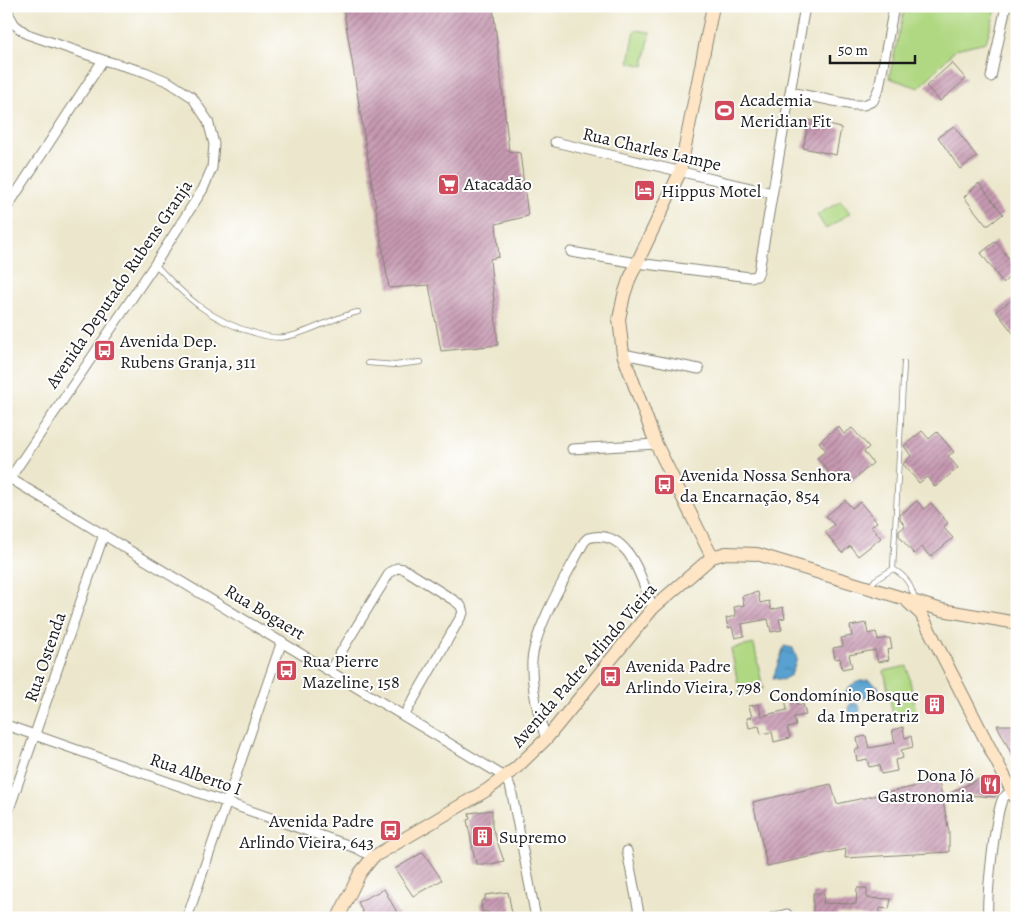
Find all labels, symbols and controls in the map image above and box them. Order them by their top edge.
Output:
scale bar [830,32,916,64]
text: 50 m [838,40,868,60]
place label: Academia Meridian Fit [739,88,831,133]
sports icon: Academia Meridian Fit [712,98,736,122]
street label: Rua Charles Lampe [580,121,724,177]
supermarket icon: Atacadão [436,172,460,196]
place label: Atacadão [463,172,532,196]
street label: Avenida Deputado Rubens Granja [40,175,198,394]
hotel icon: Hippus Motel [633,179,657,203]
place label: Hippus Motel [661,179,762,203]
place label: Avenida Dep. Rubens Granja, 311 [119,329,256,374]
bus stop icon: Avenida Dep. Rubens Granja, 311 [92,339,116,363]
place label: Avenida Nossa Senhora da Encarnação, 854 [679,463,852,508]
bus stop icon: Avenida Nossa Senhora da Encarnação, 854 [652,473,676,497]
street label: Avenida Padre Arlindo Vieira [505,577,663,753]
street label: Rua Bogaert [220,579,310,645]
street label: Rua Ostenda [18,608,72,705]
place label: Rua Pierre Mazeline, 158 [302,649,400,694]
place label: Avenida Padre Arlindo Vieira, 798 [625,654,761,699]
bus stop icon: Rua Pierre Mazeline, 158 [274,659,298,683]
bus stop icon: Avenida Padre Arlindo Vieira, 798 [598,664,622,688]
place label: Condomínio Bosque da Imperatriz [769,683,919,728]
building icon: Condomínio Bosque da Imperatriz [923,693,947,717]
street label: Rua Alberto I [147,747,245,801]
place label: Dona Jô Gastronomia [878,763,975,808]
restaurant icon: Dona Jô Gastronomia [978,773,1002,797]
place label: Avenida Padre Arlindo Vieira, 643 [238,809,374,854]
bus stop icon: Avenida Padre Arlindo Vieira, 643 [378,819,402,843]
building icon: Supremo [471,825,495,849]
place label: Supremo [499,825,567,849]

